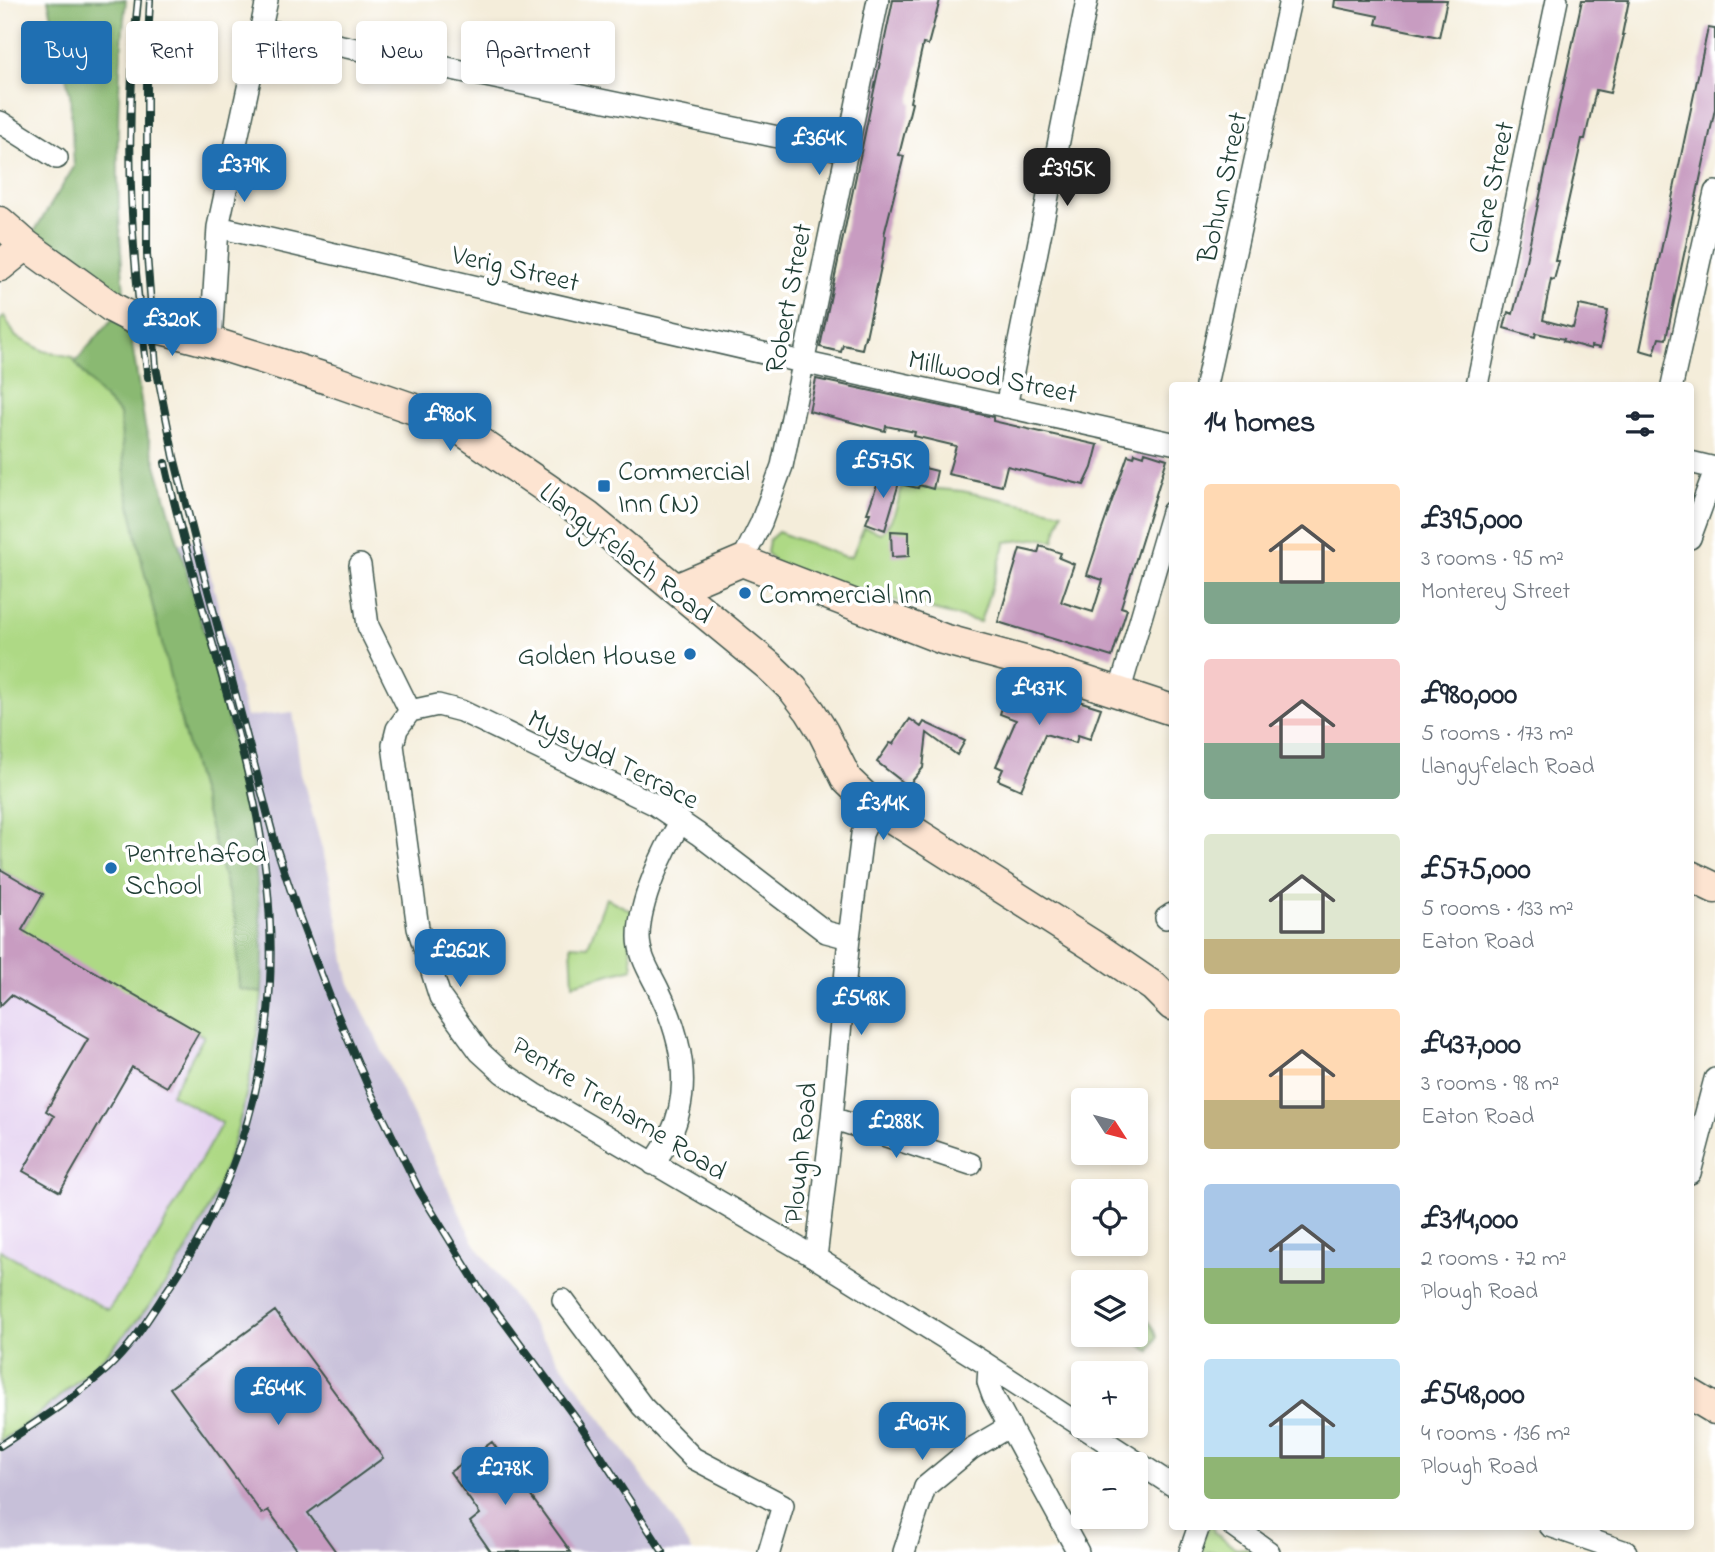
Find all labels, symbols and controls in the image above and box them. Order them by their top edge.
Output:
chip: Buy [21,21,112,84]
chip: Rent [126,21,218,84]
chip: Filters [232,21,342,84]
chip: New [356,21,447,84]
chip: Apartment [461,21,615,84]
street label: Bohun Street [1188,109,1260,268]
pin: £364K [770,118,868,177]
street label: Clare Street [1459,118,1527,258]
text: £364K [792,123,846,156]
pin: £379K [195,144,293,204]
pin: £395K [1018,148,1116,208]
text: £379K [218,150,270,183]
text: £395K [1039,154,1095,187]
street label: Robert Street [756,220,825,377]
street label: Verig Street [446,236,583,305]
pin: £320K [123,298,221,358]
text: £320K [144,304,200,337]
street label: Millwood Street [904,340,1081,416]
pin: £980K [401,393,499,453]
text: £980K [424,399,476,432]
text: 14 homes [1204,402,1315,446]
icon: filters [1621,405,1659,443]
pin: £575K [834,440,932,500]
text: £575K [852,446,914,479]
place label: Commercial Inn (N) [618,453,750,526]
street label: Llangyfelach Road [529,474,721,636]
marker: Commercial Inn (N) [596,478,612,494]
text: £395,000 [1421,499,1523,543]
icon: home [1260,512,1344,596]
text: 3 rooms · 95 m² [1421,543,1564,576]
place label: Commercial Inn [759,576,932,617]
text: Monterey Street [1421,576,1570,609]
marker: Commercial Inn [737,585,753,601]
place label: Golden House [517,637,676,678]
marker: Golden House [682,646,698,662]
pin: £437K [990,668,1088,727]
text: £437K [1012,673,1066,706]
text: £980,000 [1421,674,1517,718]
icon: home [1260,687,1344,771]
street label: Mysydd Terrace [519,700,706,822]
text: 5 rooms · 173 m² [1421,718,1574,751]
text: Llangyfelach Road [1421,751,1594,784]
pin: £314K [834,782,932,842]
text: £314K [857,788,909,821]
place label: Pentrehafod School [125,835,267,908]
text: £575,000 [1421,849,1531,893]
marker: Pentrehafod School [103,860,119,876]
icon: home [1260,862,1344,946]
text: 5 rooms · 133 m² [1421,893,1574,926]
text: Eaton Road [1421,926,1534,959]
pin: £262K [411,930,509,989]
text: £262K [431,935,489,968]
pin: £548K [812,978,910,1037]
text: £548K [833,983,889,1016]
text: £437,000 [1421,1024,1521,1068]
street label: Pentre Treharne Road [502,1027,734,1193]
icon: home [1260,1037,1344,1121]
text: 3 rooms · 98 m² [1421,1068,1559,1101]
street label: Plough Road [775,1080,830,1226]
north arrow [1071,1088,1148,1166]
map controls [1071,1088,1148,1529]
pin: £288K [847,1100,945,1160]
text: Eaton Road [1421,1101,1534,1134]
text: £288K [869,1106,923,1139]
button: locate [1071,1179,1148,1256]
text: £314,000 [1421,1199,1518,1243]
icon: home [1260,1212,1344,1296]
text: 2 rooms · 72 m² [1421,1243,1567,1276]
button: layers [1071,1270,1148,1347]
text: Plough Road [1421,1276,1538,1309]
button: + [1071,1361,1148,1438]
pin: £644K [229,1368,327,1427]
text: £644K [251,1373,305,1406]
text: £548,000 [1421,1374,1525,1418]
icon: home [1260,1387,1344,1471]
pin: £407K [873,1402,971,1462]
text: £407K [895,1408,949,1441]
text: 4 rooms · 136 m² [1421,1418,1571,1451]
pin: £278K [456,1448,554,1507]
text: Plough Road [1421,1451,1538,1484]
button: − [1071,1452,1148,1529]
text: £278K [477,1453,533,1486]

